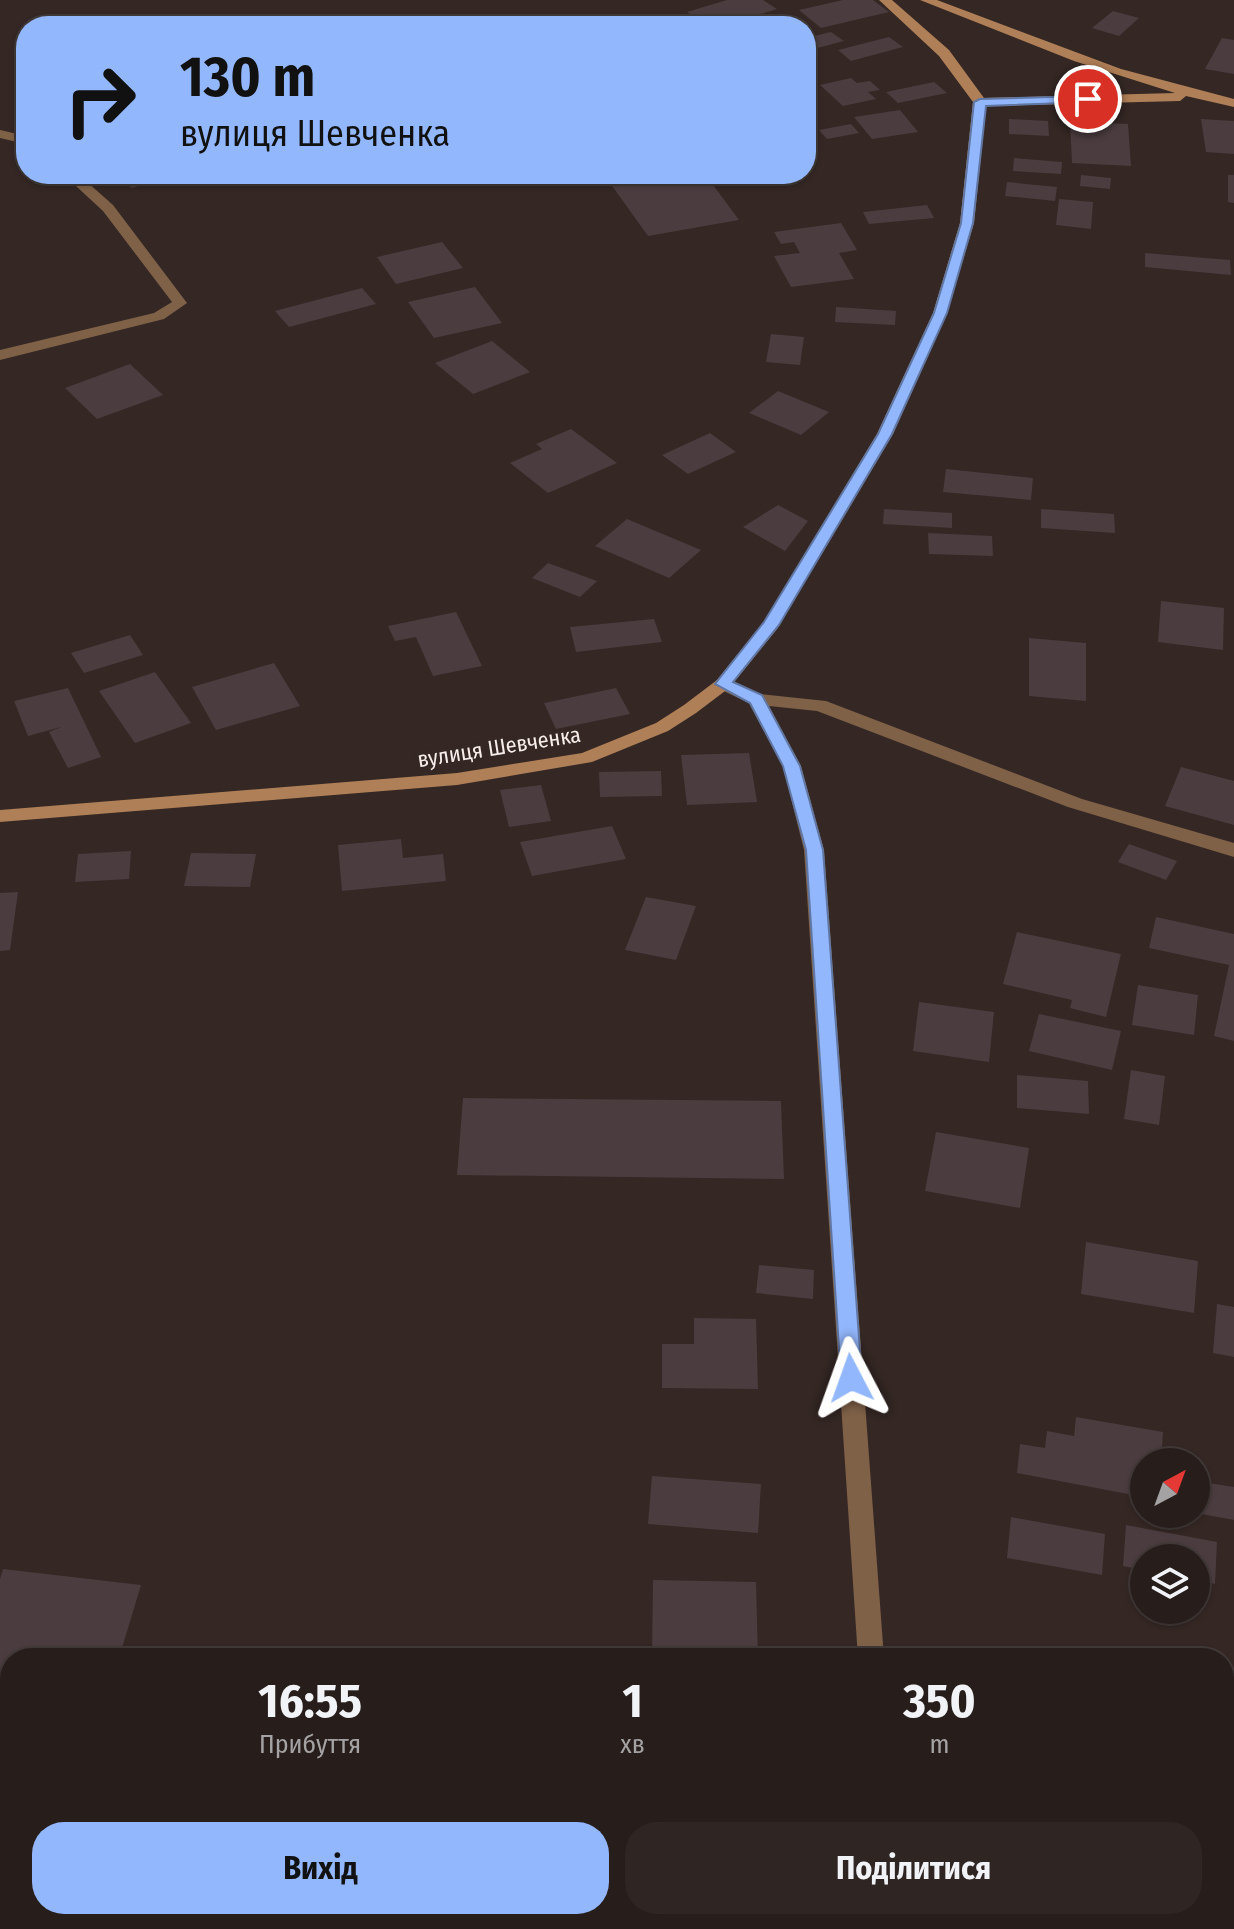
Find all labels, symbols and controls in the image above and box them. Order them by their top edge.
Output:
text: 130 m [180,44,315,111]
icon: right [48,48,152,152]
pin [1054,65,1122,133]
icon: arrive [1066,77,1110,121]
text: вулиця Шевченка [180,112,450,156]
street label: вулиця Шевченка [415,721,583,773]
position arrow [809,1336,893,1420]
north arrow [1130,1448,1210,1528]
map controls [1130,1448,1210,1624]
button: layers [1130,1544,1210,1624]
text: 16:55 [258,1672,362,1730]
text: 1 [622,1672,643,1730]
text: 350 [903,1672,976,1730]
text: Прибуття [259,1729,361,1760]
text: хв [620,1729,645,1760]
text: m [929,1729,949,1760]
button: Вихід [32,1822,609,1914]
button: Поділитися [625,1822,1202,1914]

